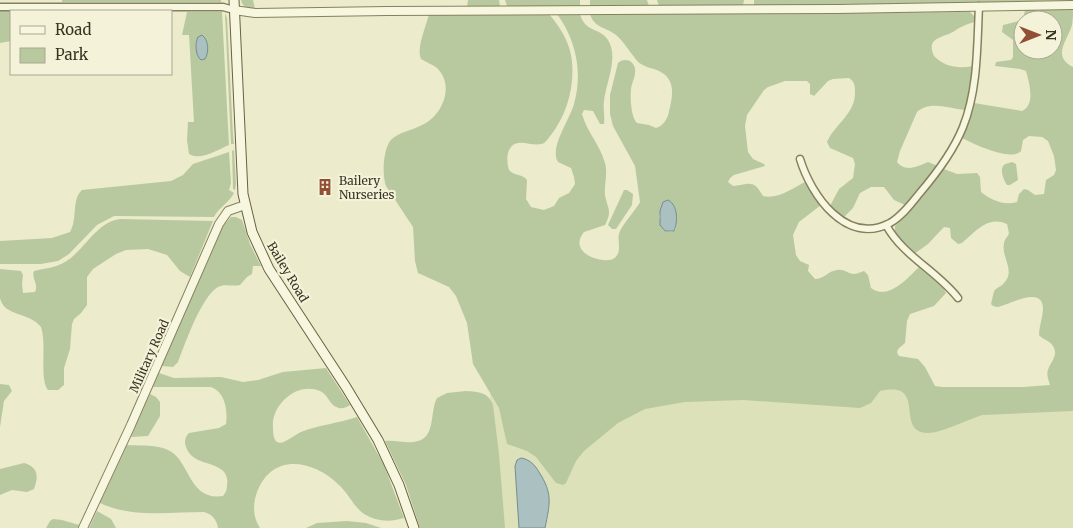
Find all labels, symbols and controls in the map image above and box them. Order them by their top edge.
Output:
legend [10,10,172,75]
north arrow [1013,10,1063,60]
text: Road [55,20,91,39]
text: N [1042,29,1060,41]
text: Park [55,45,89,64]
place label: Bailery Nurseries [339,173,395,202]
building icon: Bailery Nurseries [315,177,335,197]
street label: Bailey Road [264,239,312,305]
street label: Military Road [126,317,172,395]

